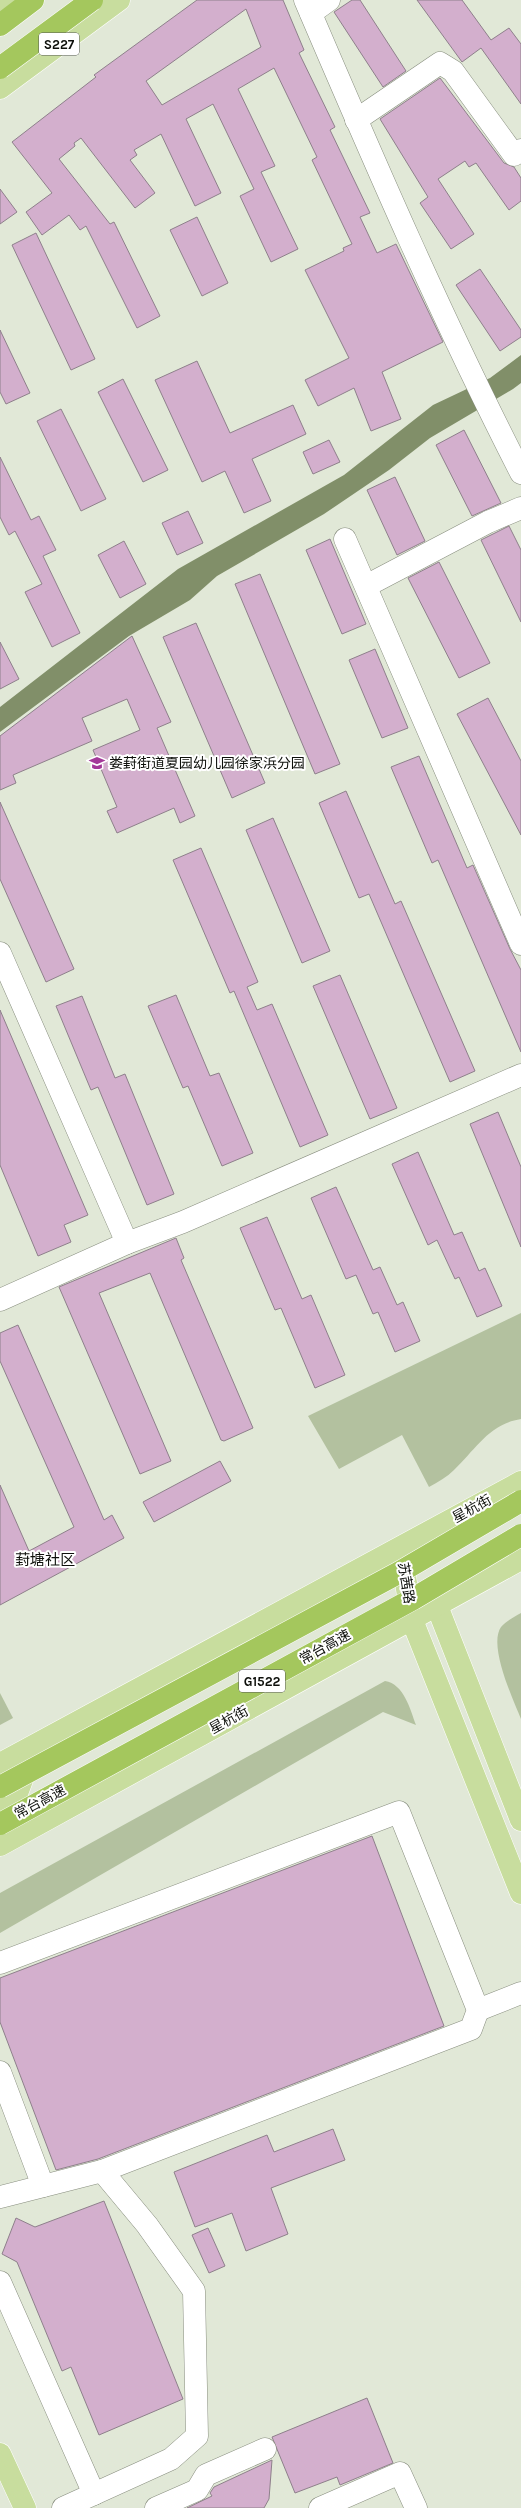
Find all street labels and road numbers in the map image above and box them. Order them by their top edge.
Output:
road number: S227 [39,33,79,55]
street label: 星杭街 [450,1491,494,1527]
street label: 苏茜路 [394,1561,418,1605]
street label: 常台高速 [296,1626,354,1668]
road number: G1522 [239,1670,285,1692]
street label: 星杭街 [207,1702,251,1738]
street label: 常台高速 [11,1781,69,1823]

